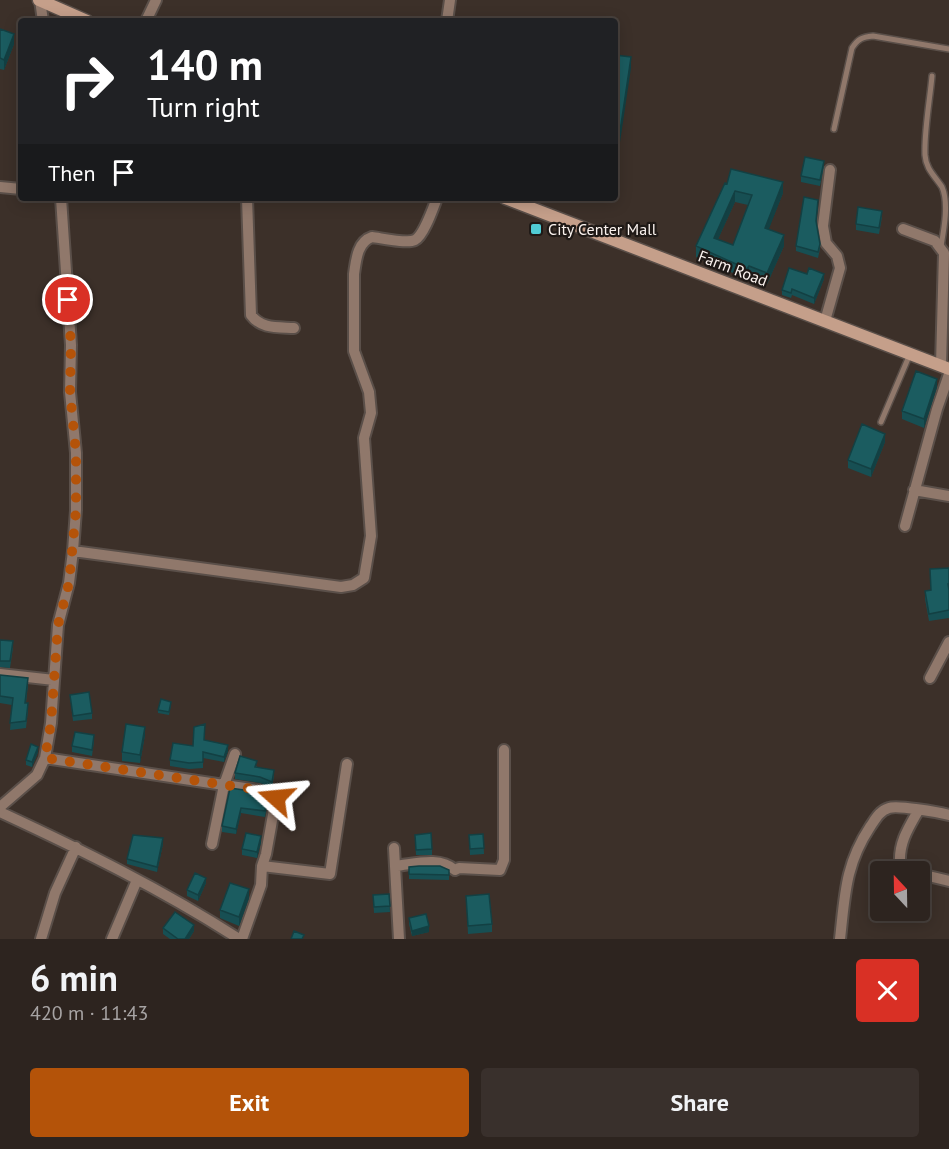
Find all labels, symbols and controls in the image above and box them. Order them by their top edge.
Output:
text: 140 m [147,37,263,92]
icon: right [48,42,126,120]
text: Turn right [147,90,260,124]
icon: arrive [107,156,140,189]
text: Then [48,159,95,187]
place label: City Center Mall [548,219,657,239]
marker: City Center Mall [529,222,543,236]
street label: Farm Road [695,246,771,290]
pin [42,274,93,325]
icon: arrive [51,283,84,316]
position arrow [244,766,308,830]
north arrow [870,861,930,921]
map controls [870,861,930,921]
text: 6 min [30,954,118,1001]
button: close [856,959,919,1022]
text: 420 m · 11:43 [30,1000,148,1026]
button: Exit [30,1068,469,1137]
button: Share [481,1068,919,1137]

